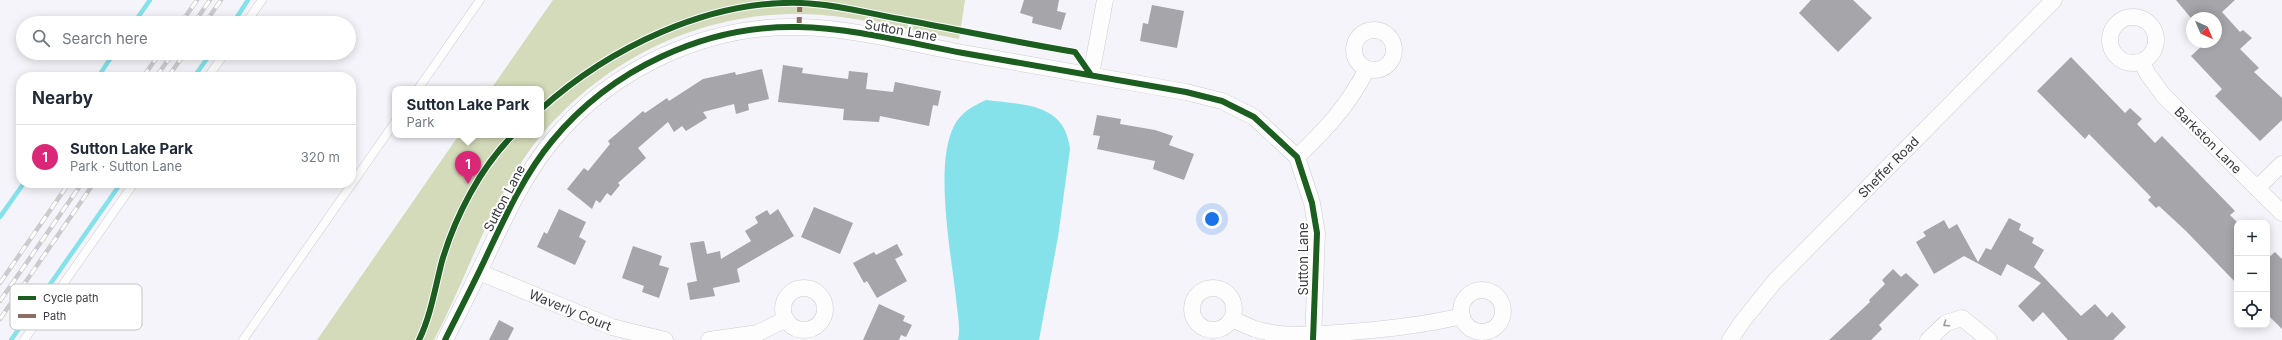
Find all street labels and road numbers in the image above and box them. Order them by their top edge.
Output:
street label: Sutton Lane [864,16,938,44]
street label: Barkston Lane [2171,103,2245,177]
street label: Sheffer Road [1854,133,1922,201]
street label: Sutton Lane [480,162,528,234]
street label: Sutton Lane [1295,222,1311,296]
street label: Waverly Court [527,286,614,334]

